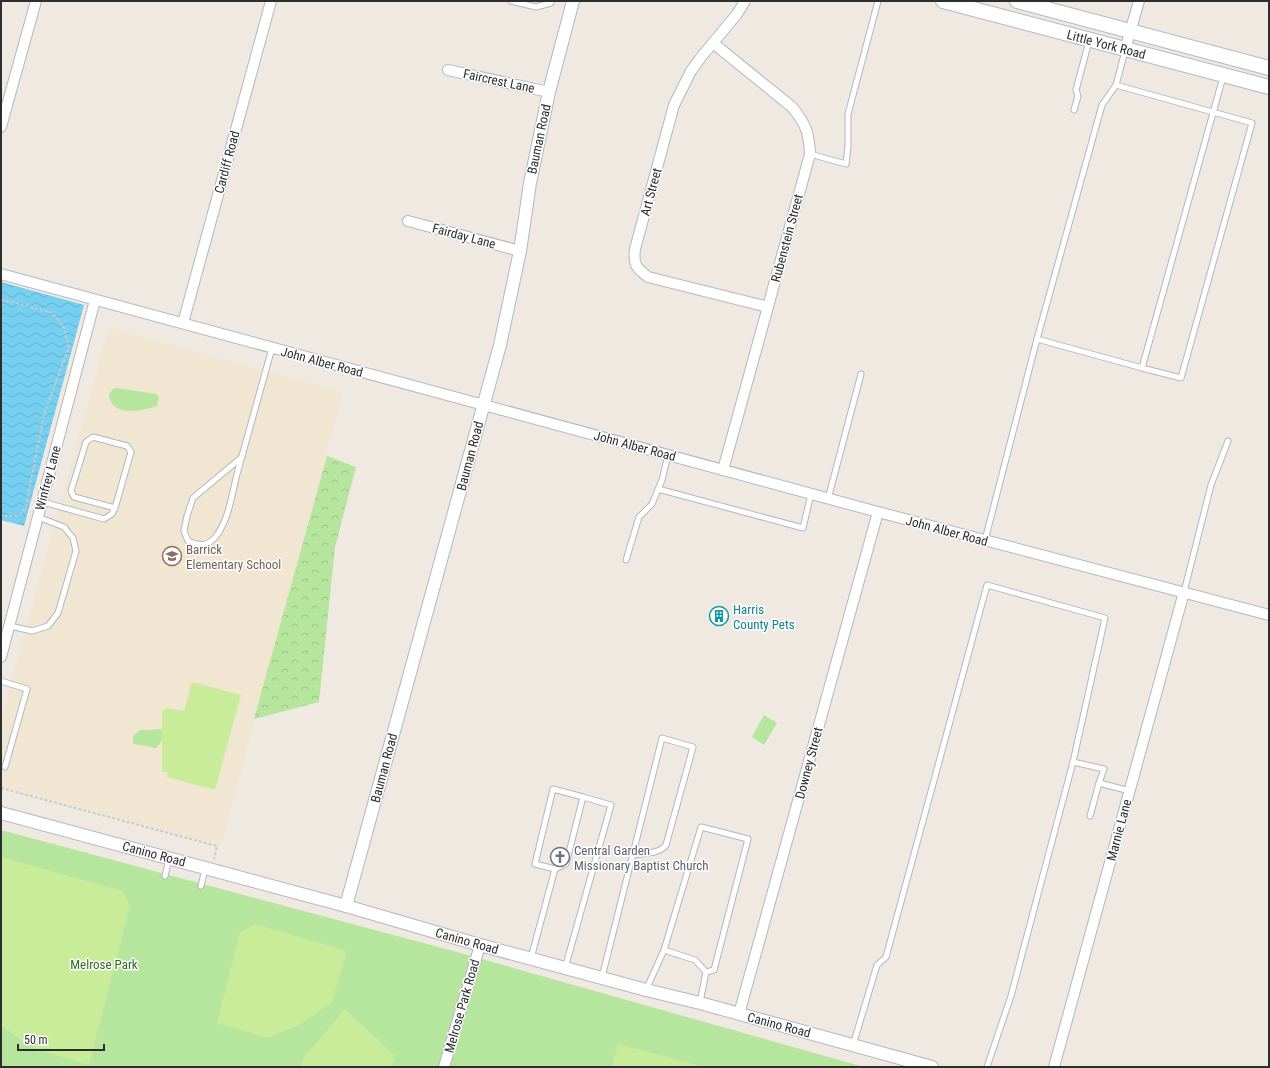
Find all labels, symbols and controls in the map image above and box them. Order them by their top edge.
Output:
street label: Little York Road [1065,27,1147,62]
street label: Faircrest Lane [462,66,536,96]
street label: Bauman Road [524,103,554,175]
street label: Cardiff Road [211,129,243,195]
street label: Art Street [637,166,665,218]
street label: Rubenstein Street [768,192,806,284]
street label: Fairday Lane [431,220,497,252]
street label: John Alber Road [279,344,365,380]
street label: Bauman Road [454,420,486,492]
street label: John Alber Road [592,428,678,464]
street label: Winfrey Lane [32,444,64,512]
street label: John Alber Road [904,513,990,549]
place label: Barrick Elementary School [186,542,281,572]
school or university icon: Barrick Elementary School [161,545,183,567]
place label: Harris County Pets [733,602,795,632]
building icon: Harris County Pets [708,605,730,627]
street label: Downey Street [792,725,826,800]
street label: Bauman Road [368,732,400,804]
street label: Marnie Lane [1104,798,1134,862]
street label: Canino Road [121,838,187,870]
place label: Central Garden Missionary Baptist Church [574,843,709,873]
church icon: Central Garden Missionary Baptist Church [549,846,571,868]
street label: Canino Road [434,925,500,957]
park label: Melrose Park [70,957,138,972]
street label: Melrose Park Road [441,958,483,1054]
street label: Canino Road [746,1009,812,1041]
scale bar [18,1026,104,1052]
text: 50 m [24,1033,48,1047]

